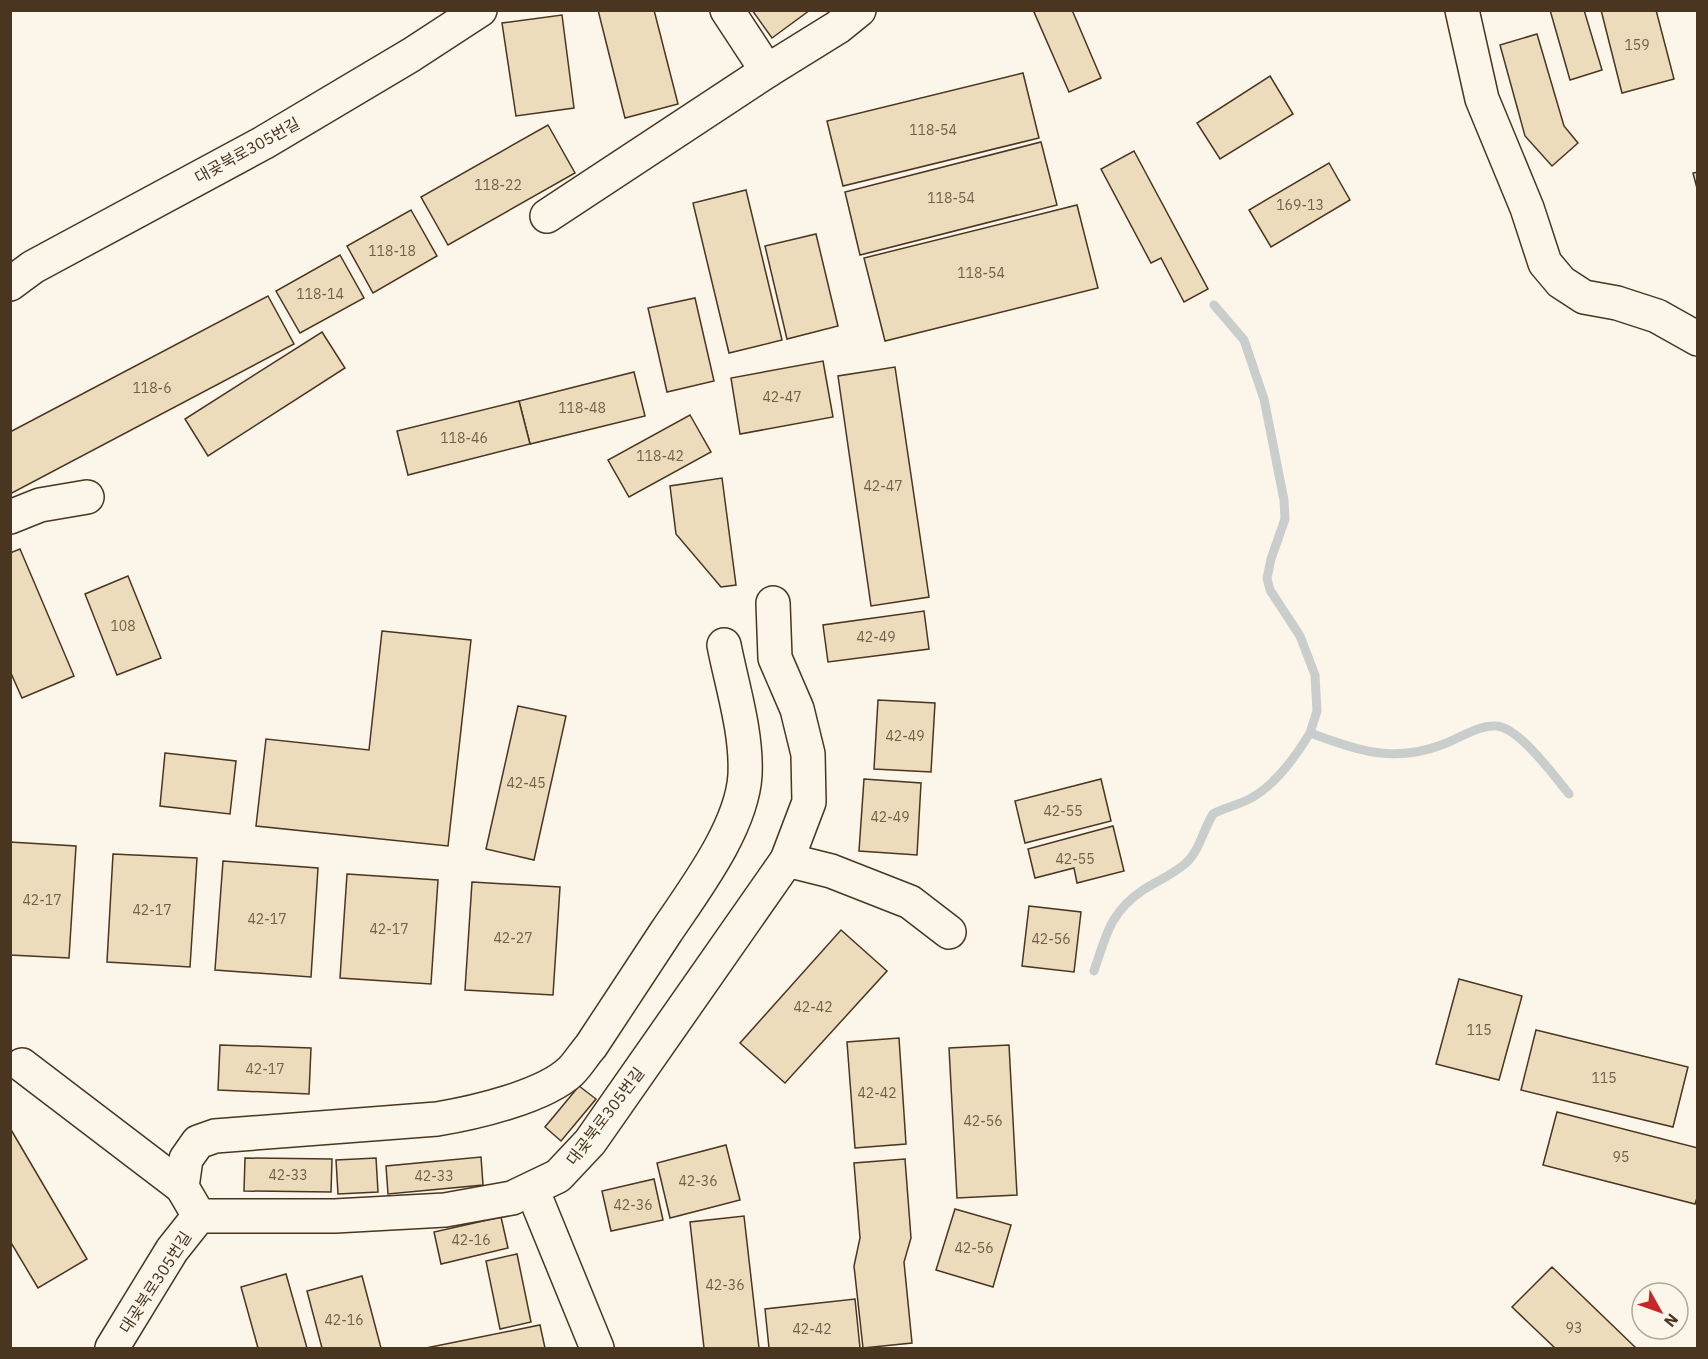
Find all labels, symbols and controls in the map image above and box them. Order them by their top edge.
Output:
house number: 159 [1624,36,1650,54]
street label: 대곶북로305번길 [191,113,303,187]
house number: 118-54 [909,121,957,139]
house number: 118-22 [474,176,522,194]
house number: 118-54 [927,189,975,207]
house number: 169-13 [1276,196,1324,214]
house number: 118-18 [368,242,416,260]
house number: 118-54 [957,264,1005,282]
house number: 118-14 [296,285,344,303]
house number: 118-6 [132,379,172,397]
house number: 42-47 [762,388,802,406]
house number: 118-48 [558,399,606,417]
house number: 118-46 [440,429,488,447]
house number: 118-42 [636,447,684,465]
house number: 42-47 [863,477,903,495]
house number: 108 [110,617,136,635]
house number: 42-49 [856,628,896,646]
house number: 42-49 [885,727,925,745]
house number: 42-45 [506,774,546,792]
house number: 42-55 [1043,802,1083,820]
house number: 42-49 [870,808,910,826]
house number: 42-55 [1055,850,1095,868]
house number: 42-17 [22,891,62,909]
house number: 42-17 [132,901,172,919]
house number: 42-17 [247,910,287,928]
house number: 42-17 [369,920,409,938]
house number: 42-27 [493,929,533,947]
house number: 42-56 [1031,930,1071,948]
house number: 42-42 [793,998,833,1016]
house number: 115 [1466,1021,1492,1039]
house number: 42-17 [245,1060,285,1078]
street label: 대곶북로305번길 [562,1063,648,1169]
house number: 115 [1591,1069,1617,1087]
house number: 42-42 [857,1084,897,1102]
house number: 42-56 [963,1112,1003,1130]
house number: 95 [1613,1148,1629,1166]
house number: 42-33 [268,1166,308,1184]
house number: 42-33 [414,1167,454,1185]
house number: 42-36 [678,1172,718,1190]
house number: 42-36 [613,1196,653,1214]
street label: 대곶북로305번길 [115,1227,195,1337]
house number: 42-16 [451,1231,491,1249]
house number: 42-56 [954,1239,994,1257]
house number: 42-36 [705,1276,745,1294]
north arrow [1630,1281,1690,1341]
text: N [1660,1310,1683,1332]
house number: 42-16 [324,1311,364,1329]
house number: 93 [1566,1319,1582,1337]
house number: 42-42 [792,1320,832,1338]

